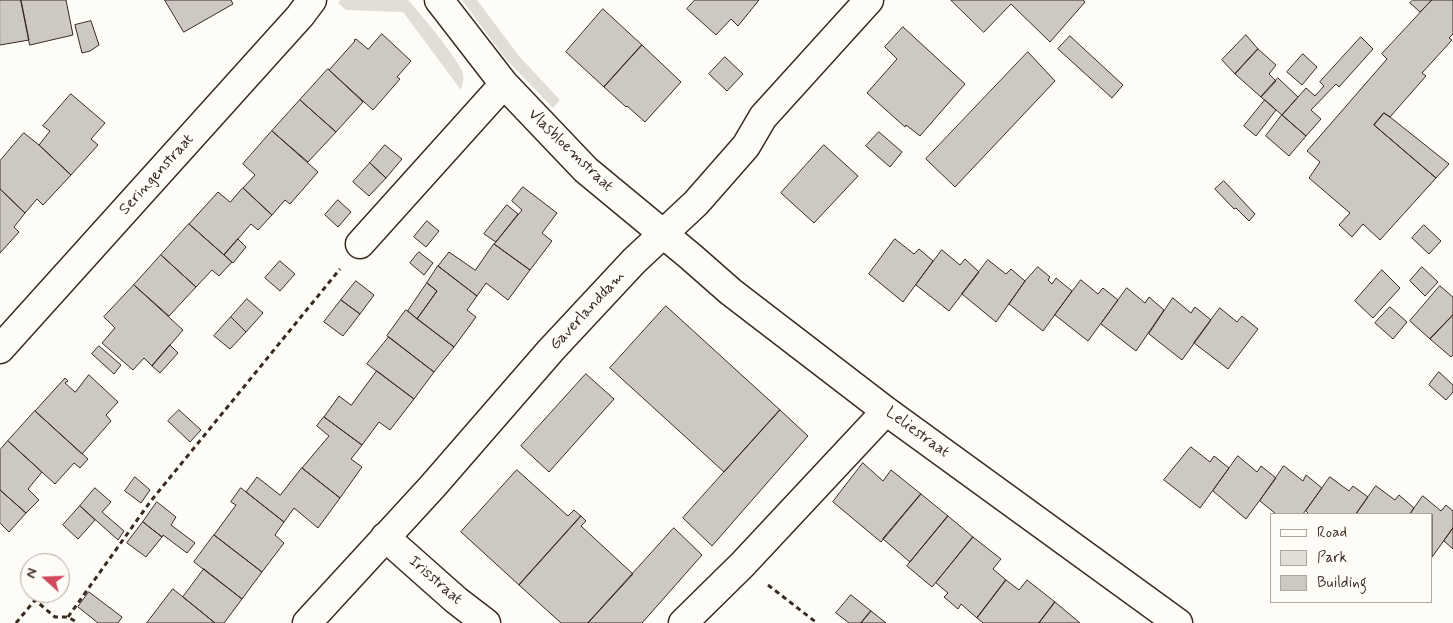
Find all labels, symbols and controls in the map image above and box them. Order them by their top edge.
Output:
street label: Vlasbloemstraat [523,105,617,197]
street label: Seringenstraat [116,131,198,219]
street label: Gaverlanddam [546,267,630,355]
street label: Leliestraat [881,403,953,463]
legend [1270,513,1433,603]
text: Road [1317,523,1347,543]
text: Park [1317,548,1347,568]
north arrow [20,553,70,603]
street label: Irisstraat [404,553,466,609]
text: N [22,566,42,581]
text: Building [1317,573,1367,593]

